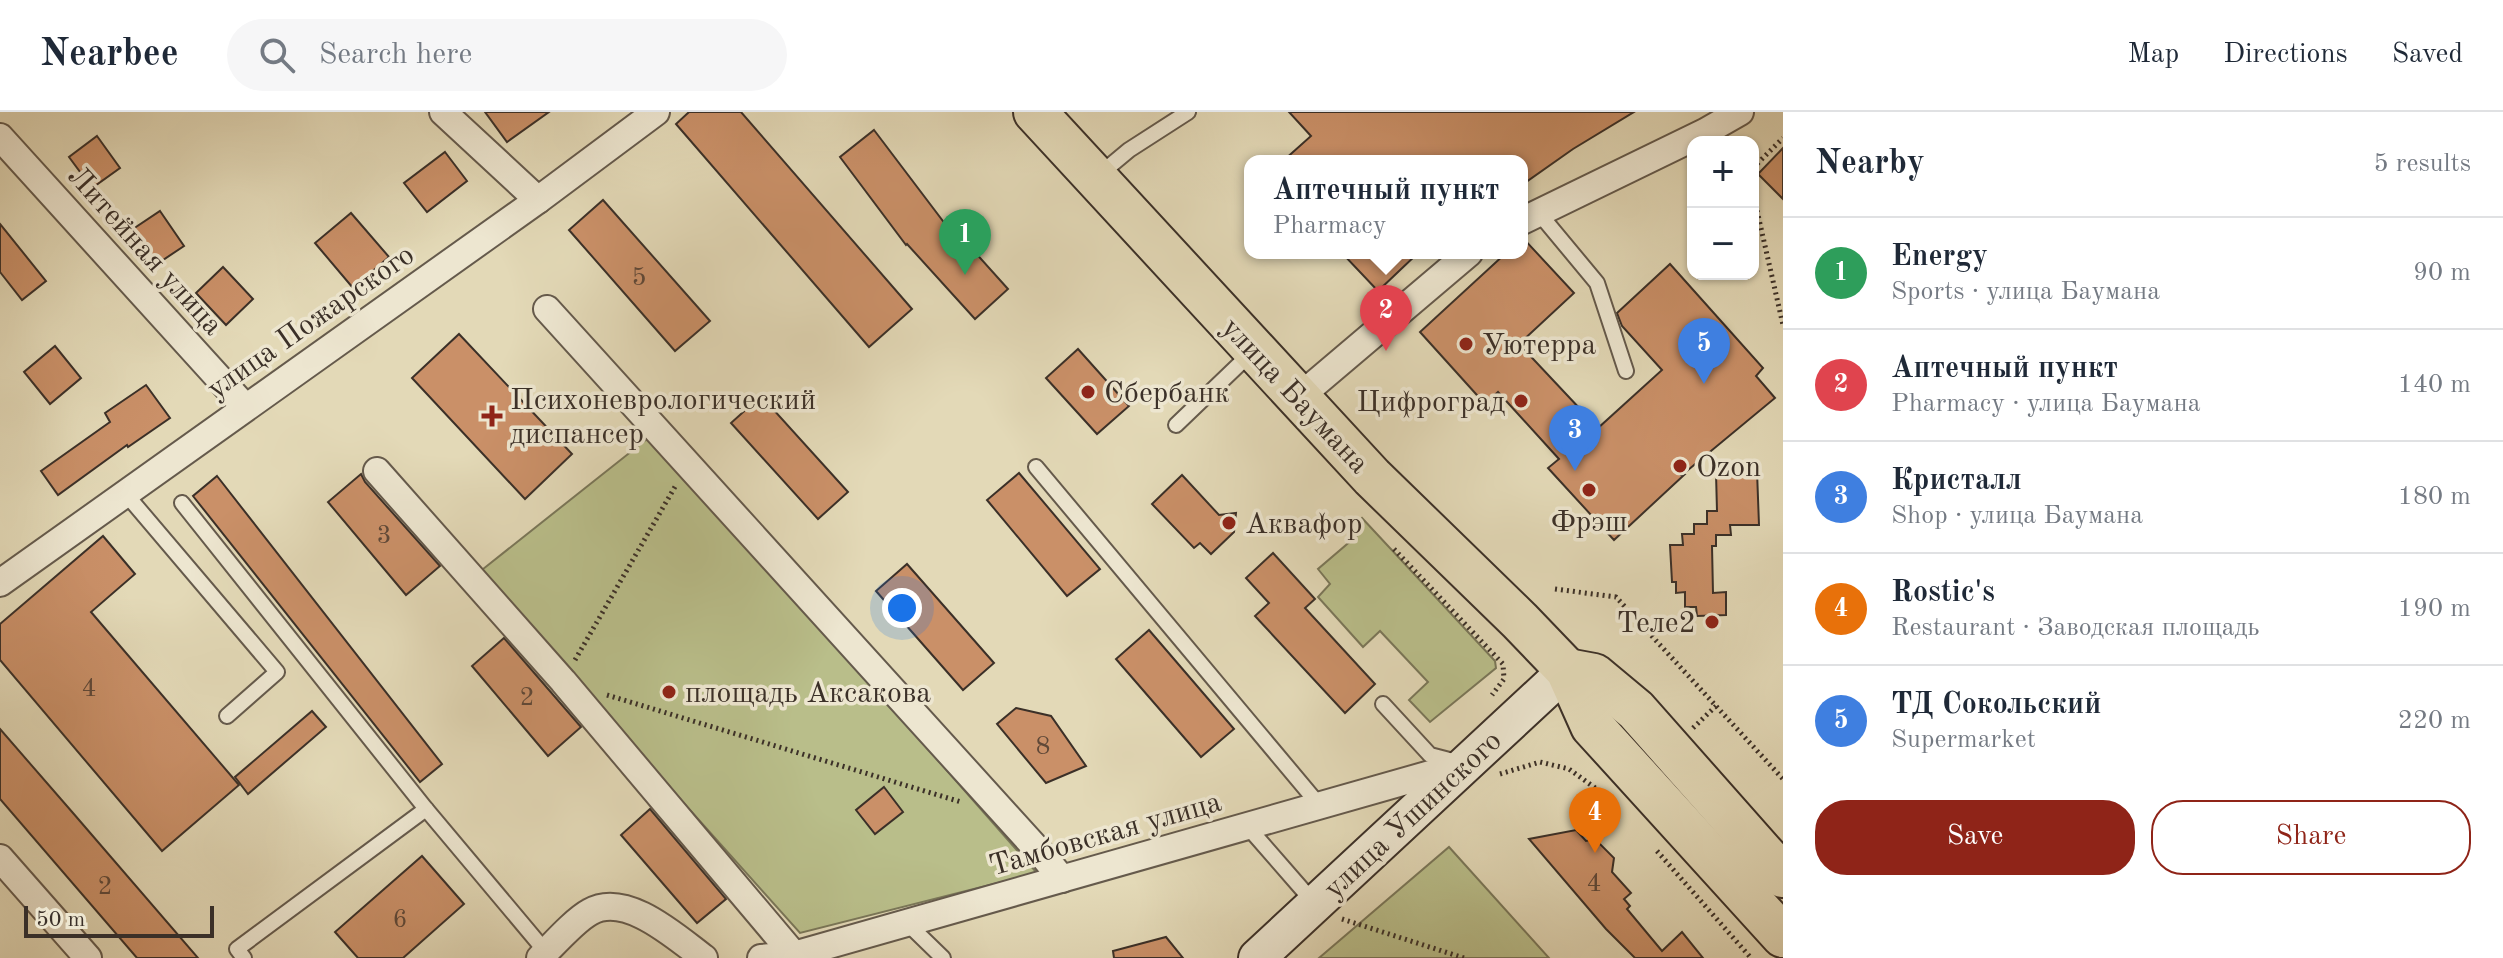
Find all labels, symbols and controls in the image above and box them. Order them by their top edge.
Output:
search box [227,19,787,91]
icon: search [255,33,299,77]
text: Nearbee [40,36,179,74]
text: Search here [319,40,472,70]
text: Map [2127,41,2179,69]
text: Directions [2223,41,2348,69]
text: Saved [2392,41,2463,69]
map controls [1687,136,1759,280]
button: + [1687,136,1759,208]
text: Nearby [1815,147,1925,181]
text: 5 results [2373,151,2471,177]
popup [1244,155,1528,259]
street label: Литейная улица [61,161,228,342]
text: Аптечный пункт [1273,176,1499,206]
button: − [1687,208,1759,280]
pin: 1 [939,209,991,275]
text: Pharmacy [1273,213,1386,239]
street label: улица Пожарского [202,240,420,405]
text: Energy [1891,242,1988,272]
text: 1 [1833,260,1849,286]
text: 90 m [2413,260,2471,286]
house number: 5 [631,265,647,291]
text: Sports · улица Баумана [1891,279,2160,305]
pin: 2 [1360,285,1412,351]
street label: улица Баумана [1215,313,1374,480]
pin: 5 [1678,318,1730,384]
place label: Уютерра [1482,331,1596,361]
marker: Уютерра [1457,335,1475,353]
text: Аптечный пункт [1891,354,2118,384]
text: 2 [1833,372,1849,398]
text: 140 m [2398,372,2471,398]
place label: Сбербанк [1104,379,1230,409]
marker: Сбербанк [1079,383,1097,401]
place label: Психоневрологический диспансер [510,386,816,450]
place label: Цифроград [1356,388,1505,418]
text: Pharmacy · улица Баумана [1891,391,2201,417]
marker: Цифроград [1512,392,1530,410]
marker: Психоневрологический диспансер [481,405,503,427]
pin: 3 [1549,405,1601,471]
place label: Ozon [1696,453,1761,483]
marker: Ozon [1671,457,1689,475]
text: Кристалл [1891,466,2022,496]
marker: Фрэш [1580,481,1598,499]
text: 3 [1833,484,1849,510]
text: 180 m [2398,484,2471,510]
text: Shop · улица Баумана [1891,503,2143,529]
place label: Фрэш [1550,508,1628,538]
place label: Аквафор [1245,510,1363,540]
marker: Аквафор [1220,514,1238,532]
house number: 3 [376,523,392,549]
text: Rostic's [1891,578,1995,608]
your location [882,588,922,628]
text: 4 [1833,596,1849,622]
text: 190 m [2398,596,2471,622]
place label: Теле2 [1617,609,1696,639]
marker: Теле2 [1703,613,1721,631]
text: Restaurant · Заводская площадь [1891,615,2259,641]
house number: 4 [81,676,97,702]
place label: площадь Аксакова [685,679,931,709]
marker: площадь Аксакова [660,683,678,701]
house number: 2 [519,685,535,711]
text: ТД Сокольский [1891,690,2101,720]
text: 5 [1833,708,1849,734]
text: 220 m [2398,708,2471,734]
street label: улица Ушинского [1319,726,1508,905]
text: Supermarket [1891,727,2036,753]
house number: 8 [1035,734,1051,760]
street label: Тамбовская улица [986,787,1225,882]
pin: 4 [1569,787,1621,853]
button: Save [1815,800,2135,875]
button: Share [2151,800,2471,875]
house number: 4 [1586,871,1602,897]
house number: 2 [97,874,113,900]
scale bar [24,902,214,938]
house number: 6 [392,907,408,933]
text: 50 m [36,909,85,931]

